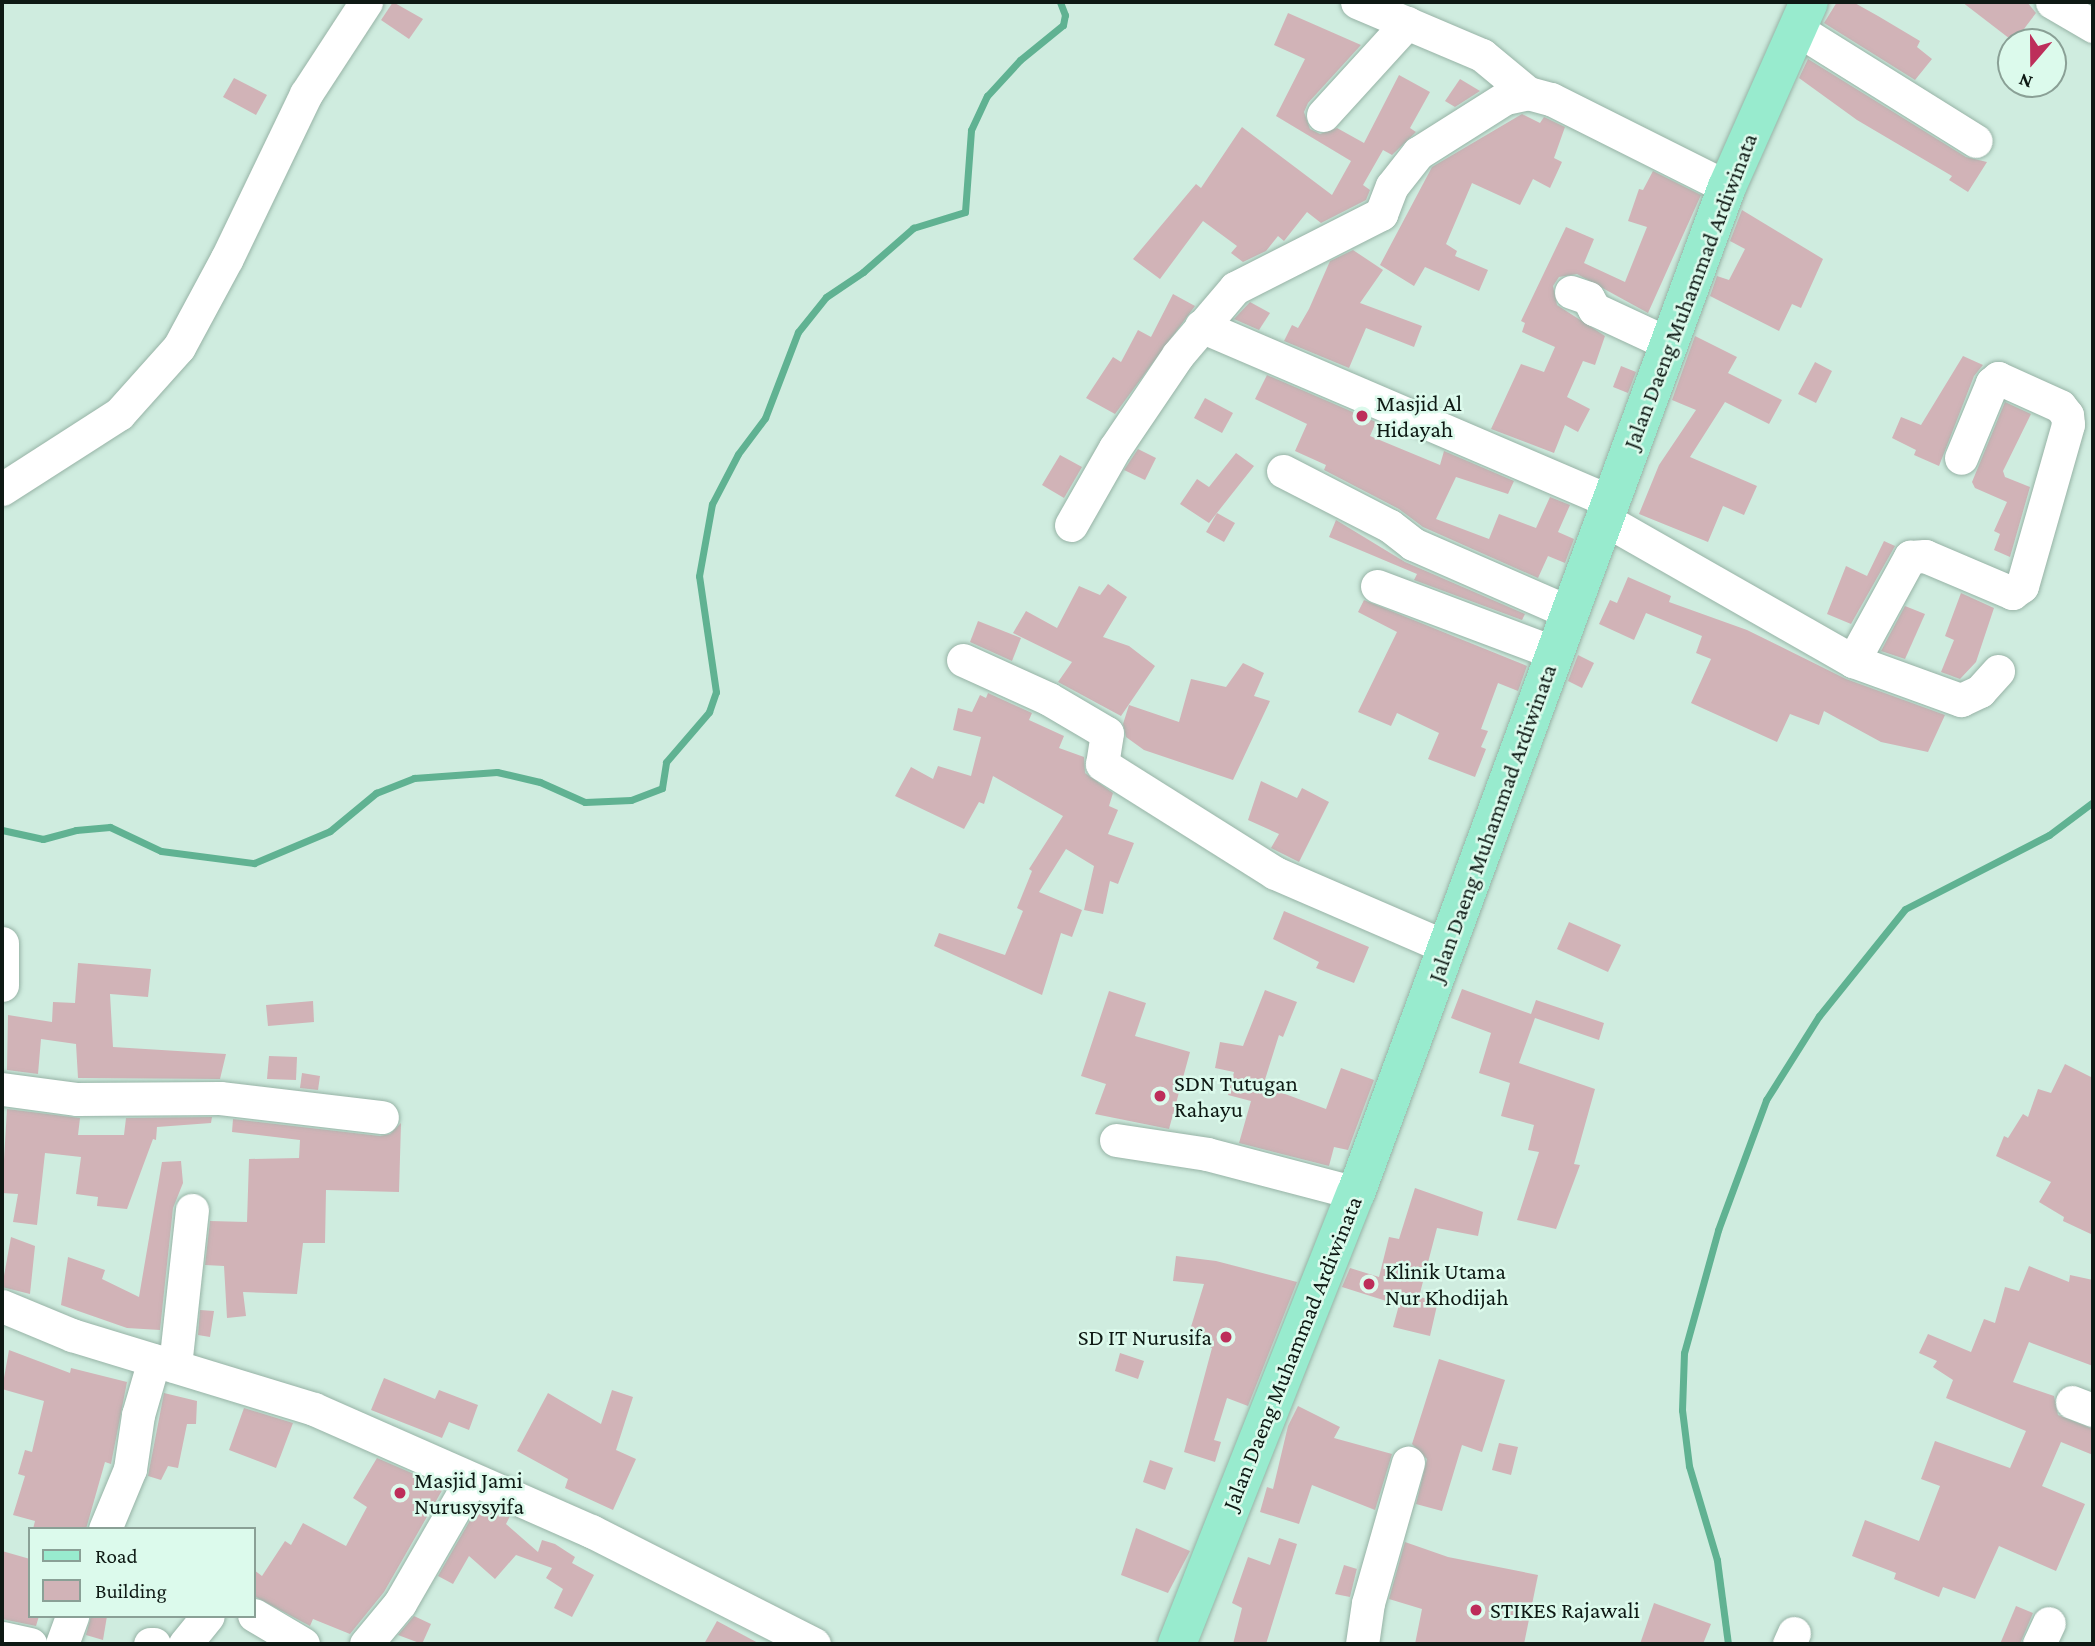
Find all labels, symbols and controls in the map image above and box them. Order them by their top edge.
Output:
north arrow [1997,28,2067,98]
text: N [2016,69,2035,93]
street label: Jalan Daeng Muhammad Ardiwinata [1617,129,1763,453]
place label: Masjid Al Hidayah [1376,389,1462,443]
marker: Masjid Al Hidayah [1354,408,1370,424]
street label: Jalan Daeng Muhammad Ardiwinata [1422,660,1562,986]
place label: SDN Tutugan Rahayu [1174,1069,1298,1123]
marker: SDN Tutugan Rahayu [1152,1088,1168,1104]
street label: Jalan Daeng Muhammad Ardiwinata [1216,1192,1368,1514]
place label: Klinik Utama Nur Khodijah [1385,1257,1509,1311]
marker: Klinik Utama Nur Khodijah [1359,1274,1379,1294]
place label: SD IT Nurusifa [1078,1323,1212,1351]
marker: SD IT Nurusifa [1218,1329,1234,1345]
place label: Masjid Jami Nurusysyifa [414,1466,524,1520]
marker: Masjid Jami Nurusysyifa [392,1485,408,1501]
legend [28,1527,256,1618]
text: Road [95,1544,138,1568]
text: Building [95,1579,167,1603]
place label: STIKES Rajawali [1490,1596,1640,1624]
marker: STIKES Rajawali [1468,1602,1484,1618]

